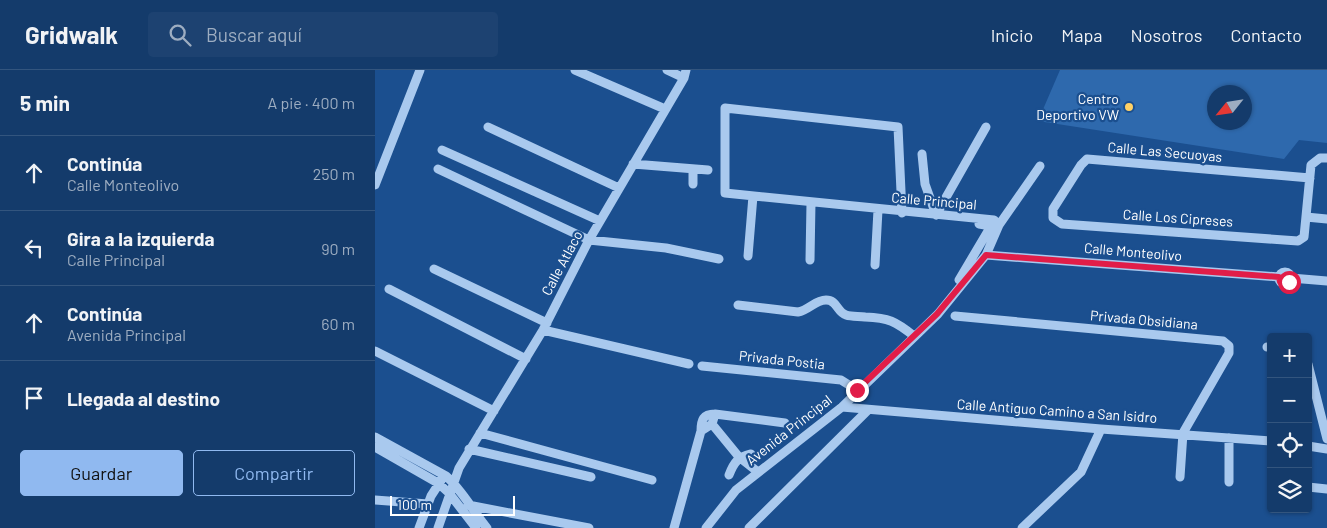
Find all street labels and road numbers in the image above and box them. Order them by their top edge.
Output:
street label: Calle Las Secuoyas [1107,138,1223,165]
street label: Calle Principal [891,188,977,213]
street label: Calle Los Cipreses [1122,205,1234,230]
street label: Calle Atlaco [537,227,586,298]
street label: Calle Monteolivo [1083,239,1183,264]
street label: Privada Obsidiana [1090,306,1199,333]
street label: Privada Postia [738,347,826,372]
street label: Avenida Principal [742,391,835,468]
street label: Calle Antiguo Camino a San Isidro [956,395,1158,426]

